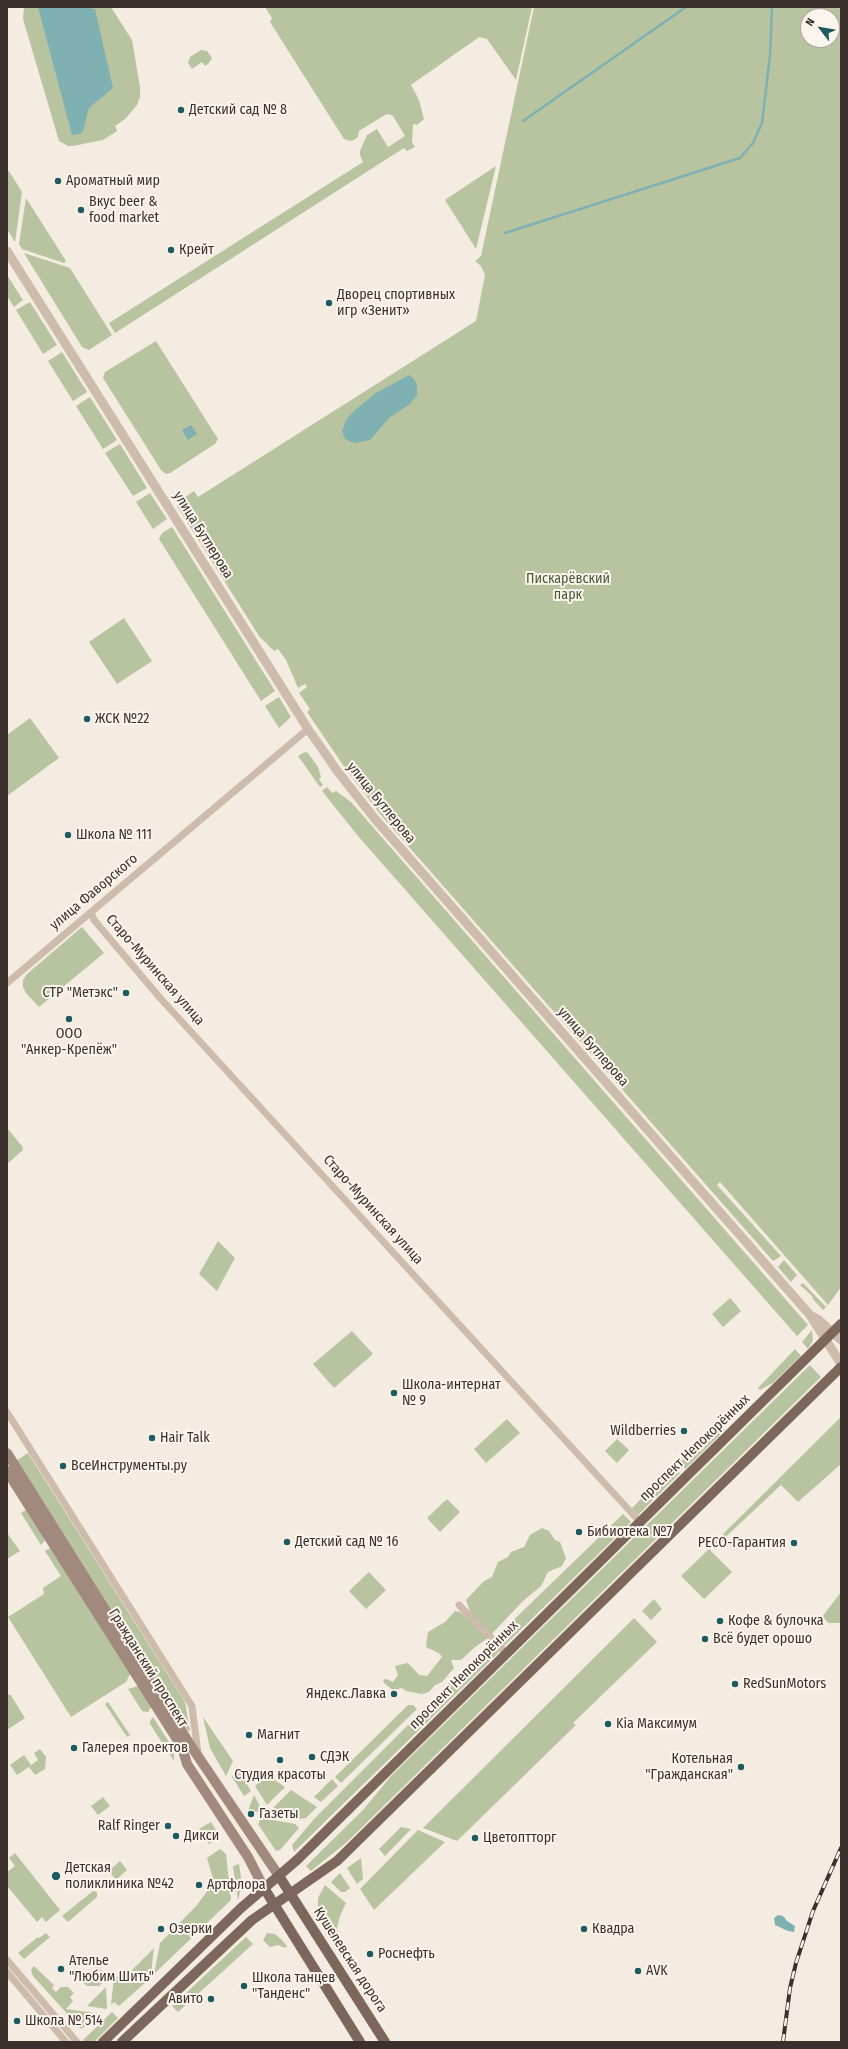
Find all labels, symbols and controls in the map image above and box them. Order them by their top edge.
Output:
north arrow [800,8,840,48]
text: N [803,16,817,28]
place label: Детский сад № 8 [189,102,287,118]
marker: Детский сад № 8 [176,105,186,115]
place label: Ароматный мир [66,173,160,189]
marker: Ароматный мир [53,176,63,186]
place label: Вкус beer & food market [89,194,159,226]
marker: Вкус beer & food market [76,205,86,215]
place label: Крейт [179,242,214,258]
marker: Крейт [166,245,176,255]
place label: Дворец спортивных игр «Зенит» [337,287,455,320]
marker: Дворец спортивных игр «Зенит» [324,298,334,308]
street label: улица Бутлерова [169,488,237,582]
park label: Пискарёвский парк [526,571,610,604]
place label: ЖСК №22 [95,711,150,727]
marker: ЖСК №22 [82,714,92,724]
street label: улица Бутлерова [343,759,419,847]
place label: Школа № 111 [76,827,152,843]
marker: Школа № 111 [63,830,73,840]
street label: улица Фаворского [47,850,141,934]
street label: Старо-Муринская улица [102,911,208,1029]
place label: СТР "Метэкс" [43,985,118,1001]
marker: СТР "Метэкс" [121,988,131,998]
street label: улица Бутлерова [554,1004,632,1090]
marker: ООО "Анкер-Крепёж" [64,1014,74,1024]
place label: ООО "Анкер-Крепёж" [21,1026,117,1058]
street label: Старо-Муринская улица [319,1152,427,1268]
place label: Школа-интернат № 9 [402,1377,501,1410]
marker: Школа-интернат № 9 [389,1388,399,1398]
street label: проспект Непокорённых [636,1391,754,1505]
place label: Wildberries [610,1423,676,1439]
marker: Wildberries [679,1426,689,1436]
place label: Hair Talk [160,1430,210,1446]
marker: Hair Talk [147,1433,157,1443]
place label: ВсеИнструменты.ру [71,1458,187,1474]
marker: ВсеИнструменты.ру [58,1461,68,1471]
place label: Бибиотека №7 [587,1524,672,1540]
marker: Бибиотека №7 [574,1527,584,1537]
place label: Детский сад № 16 [295,1534,398,1550]
place label: РЕСО-Гарантия [698,1535,786,1551]
marker: Детский сад № 16 [282,1537,292,1547]
marker: РЕСО-Гарантия [789,1538,799,1548]
street label: Гражданский проспект [105,1606,191,1730]
place label: Кофе & булочка [728,1613,824,1629]
marker: Кофе & булочка [715,1616,725,1626]
street label: проспект Непокорённых [406,1617,522,1733]
place label: Всё будет орошо [713,1631,812,1647]
marker: Всё будет орошо [700,1634,710,1644]
place label: RedSunMotors [743,1676,826,1692]
marker: RedSunMotors [730,1679,740,1689]
place label: Яндекс.Лавка [306,1686,386,1702]
marker: Яндекс.Лавка [389,1689,399,1699]
place label: Kia Максимум [616,1716,697,1732]
marker: Kia Максимум [603,1719,613,1729]
place label: Магнит [257,1727,300,1743]
marker: Магнит [244,1730,254,1740]
place label: Галерея проектов [82,1740,188,1756]
marker: Галерея проектов [69,1743,79,1753]
place label: СДЭК [320,1749,349,1765]
place label: Котельная "Гражданская" [645,1751,733,1784]
marker: СДЭК [307,1752,317,1762]
marker: Студия красоты [275,1755,285,1765]
marker: Котельная "Гражданская" [736,1762,746,1772]
place label: Студия красоты [234,1767,326,1783]
place label: Газеты [259,1806,299,1822]
marker: Газеты [246,1809,256,1819]
place label: Ralf Ringer [98,1818,160,1834]
marker: Ralf Ringer [163,1821,173,1831]
place label: Дикси [184,1828,219,1844]
place label: Цветоптторг [483,1830,557,1846]
marker: Дикси [171,1831,181,1841]
marker: Цветоптторг [470,1833,480,1843]
place label: Детская поликлиника №42 [65,1860,174,1892]
marker: Детская поликлиника №42 [50,1870,62,1882]
place label: Артфлора [207,1877,266,1893]
marker: Артфлора [194,1880,204,1890]
street label: Кушелевская дорога [310,1904,390,2016]
place label: Озерки [169,1921,212,1937]
place label: Квадра [592,1921,634,1937]
marker: Озерки [156,1924,166,1934]
marker: Квадра [579,1924,589,1934]
place label: Роснефть [378,1946,435,1962]
marker: Роснефть [365,1949,375,1959]
place label: Ателье "Любим Шить" [69,1953,154,1986]
place label: AVK [646,1963,668,1979]
marker: Ателье "Любим Шить" [56,1964,66,1974]
marker: AVK [633,1966,643,1976]
place label: Школа танцев "Танденс" [252,1970,335,2002]
marker: Школа танцев "Танденс" [239,1981,249,1991]
place label: Авито [168,1991,203,2007]
marker: Авито [206,1994,216,2004]
place label: Школа № 514 [25,2013,103,2029]
marker: Школа № 514 [12,2016,22,2026]

